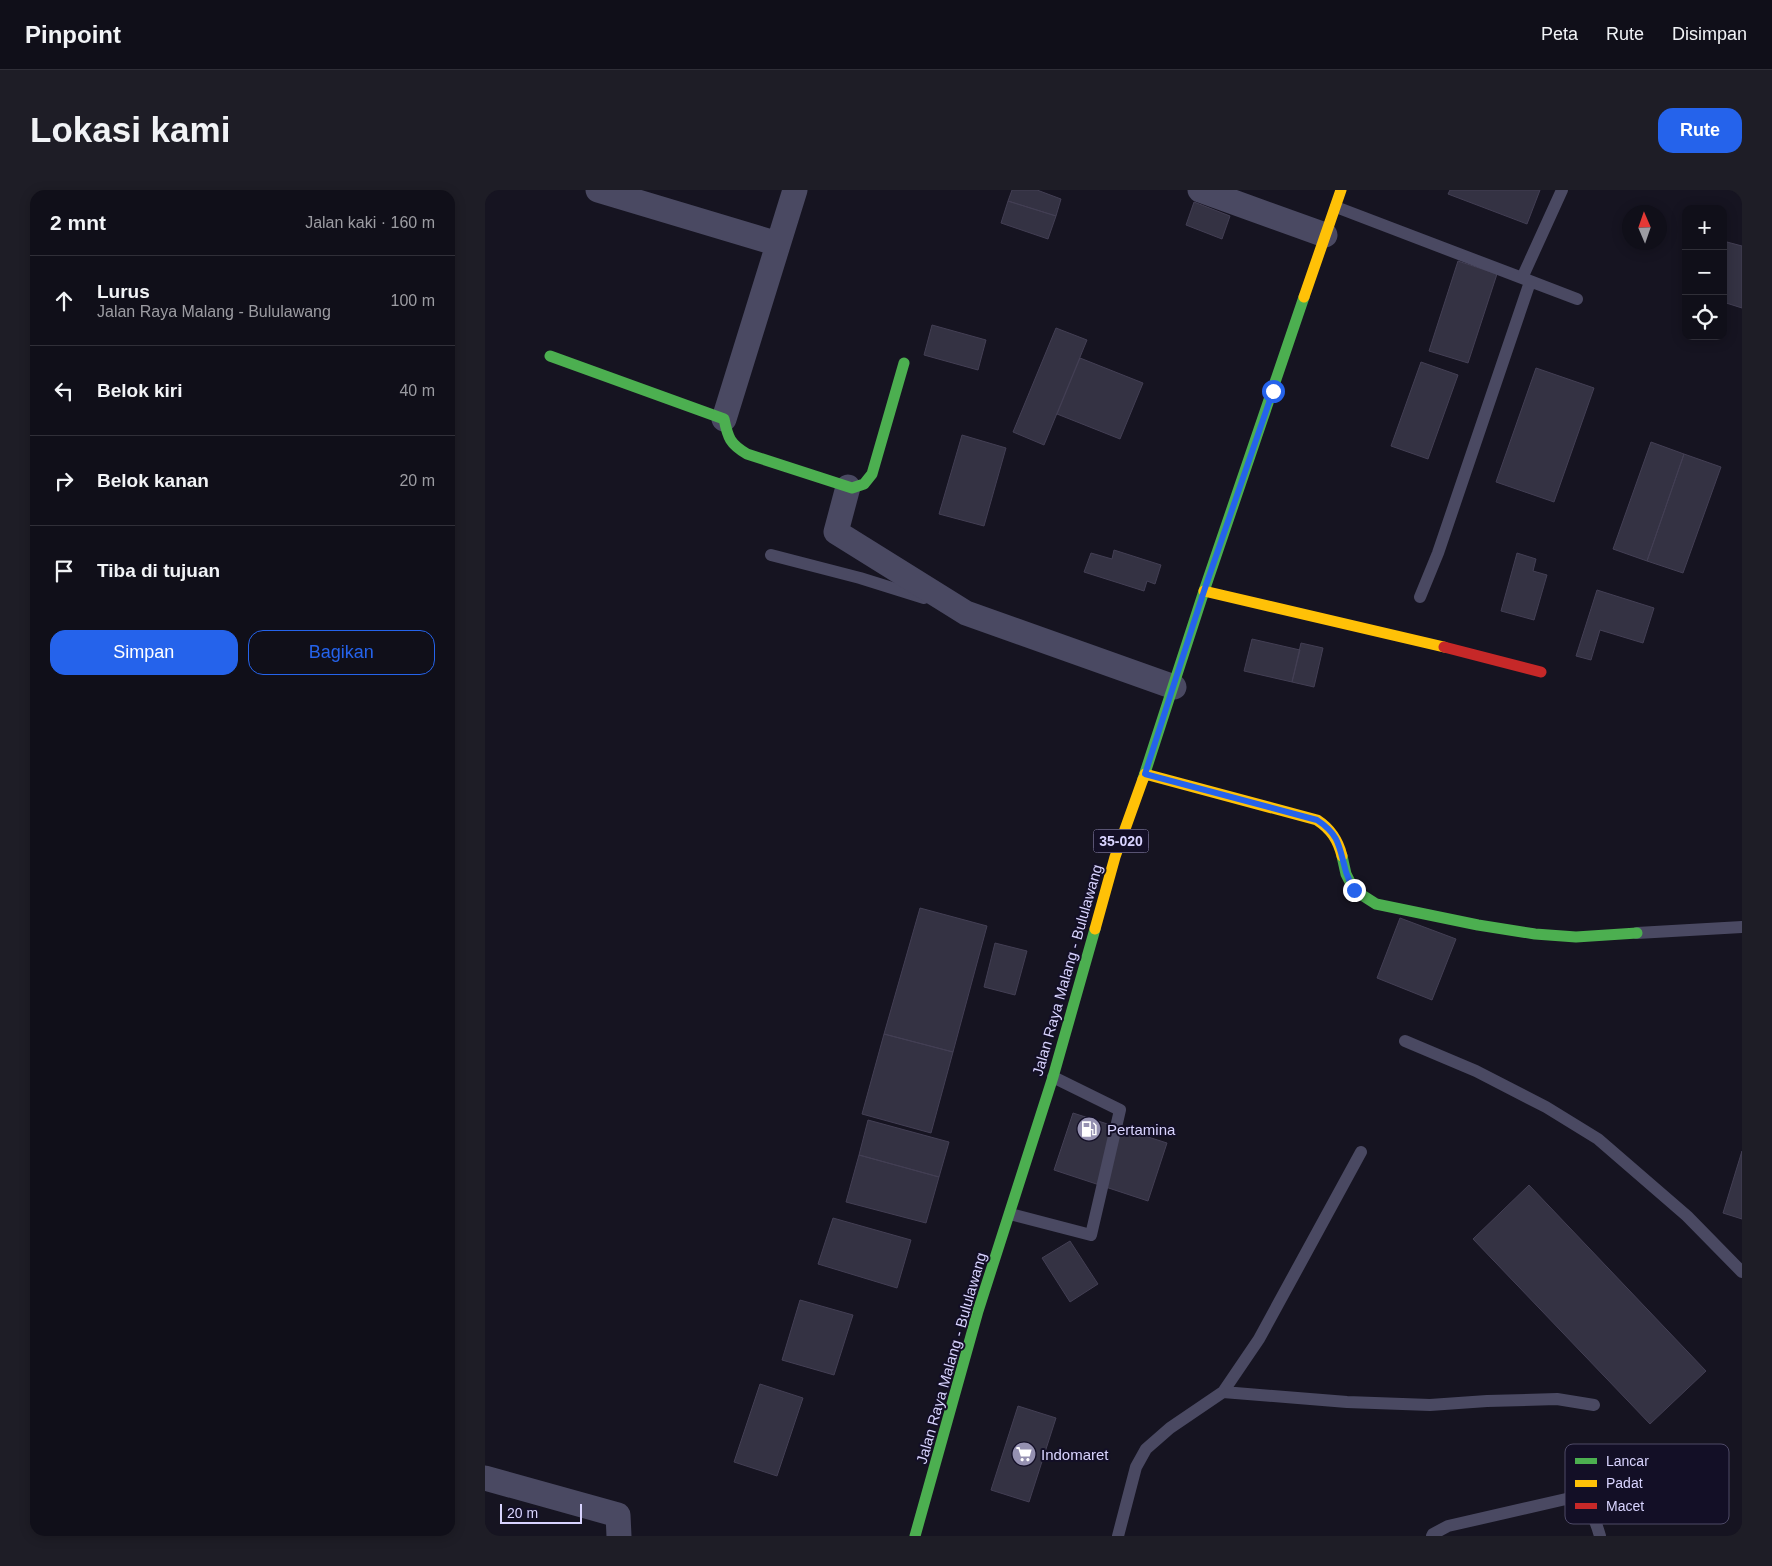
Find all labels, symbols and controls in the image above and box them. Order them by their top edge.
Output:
text: Pinpoint [25,21,121,48]
text: Peta [1541,24,1578,44]
text: Rute [1606,24,1644,44]
text: Disimpan [1672,24,1747,44]
button: Rute [1658,108,1742,153]
text: Lokasi kami [30,110,230,149]
north arrow [1622,205,1667,250]
map controls [1682,205,1727,340]
button: + [1682,205,1727,250]
text: 2 mnt [50,211,106,234]
text: Jalan kaki · 160 m [305,214,435,231]
button: − [1682,250,1727,295]
text: Lurus [97,281,150,302]
icon: ahead [50,287,78,315]
text: 100 m [391,292,435,309]
button: locate [1682,295,1727,340]
text: Jalan Raya Malang - Bululawang [97,303,331,320]
icon: left [50,377,78,405]
text: Belok kiri [97,380,183,401]
route start [1262,380,1285,403]
text: 40 m [399,382,435,399]
icon: right [50,467,78,495]
text: Belok kanan [97,470,209,491]
text: 20 m [399,472,435,489]
icon: arrive [50,557,78,585]
text: Tiba di tujuan [97,560,220,581]
button: Simpan [50,630,238,675]
button: Bagikan [248,630,435,675]
road number: 35-020 [1093,830,1149,852]
street label: Jalan Raya Malang - Bululawang [1029,862,1105,1078]
route end [1343,879,1366,902]
fuel station icon: Pertamina [1076,1116,1102,1142]
place label: Pertamina [1107,1121,1176,1138]
street label: Jalan Raya Malang - Bululawang [913,1250,989,1466]
supermarket icon: Indomaret [1011,1441,1037,1467]
legend [1565,1444,1729,1524]
place label: Indomaret [1041,1446,1109,1463]
text: Lancar [1606,1453,1649,1469]
text: Padat [1606,1475,1643,1491]
text: Macet [1606,1498,1644,1514]
scale bar [500,1501,583,1524]
text: 20 m [507,1505,538,1521]

